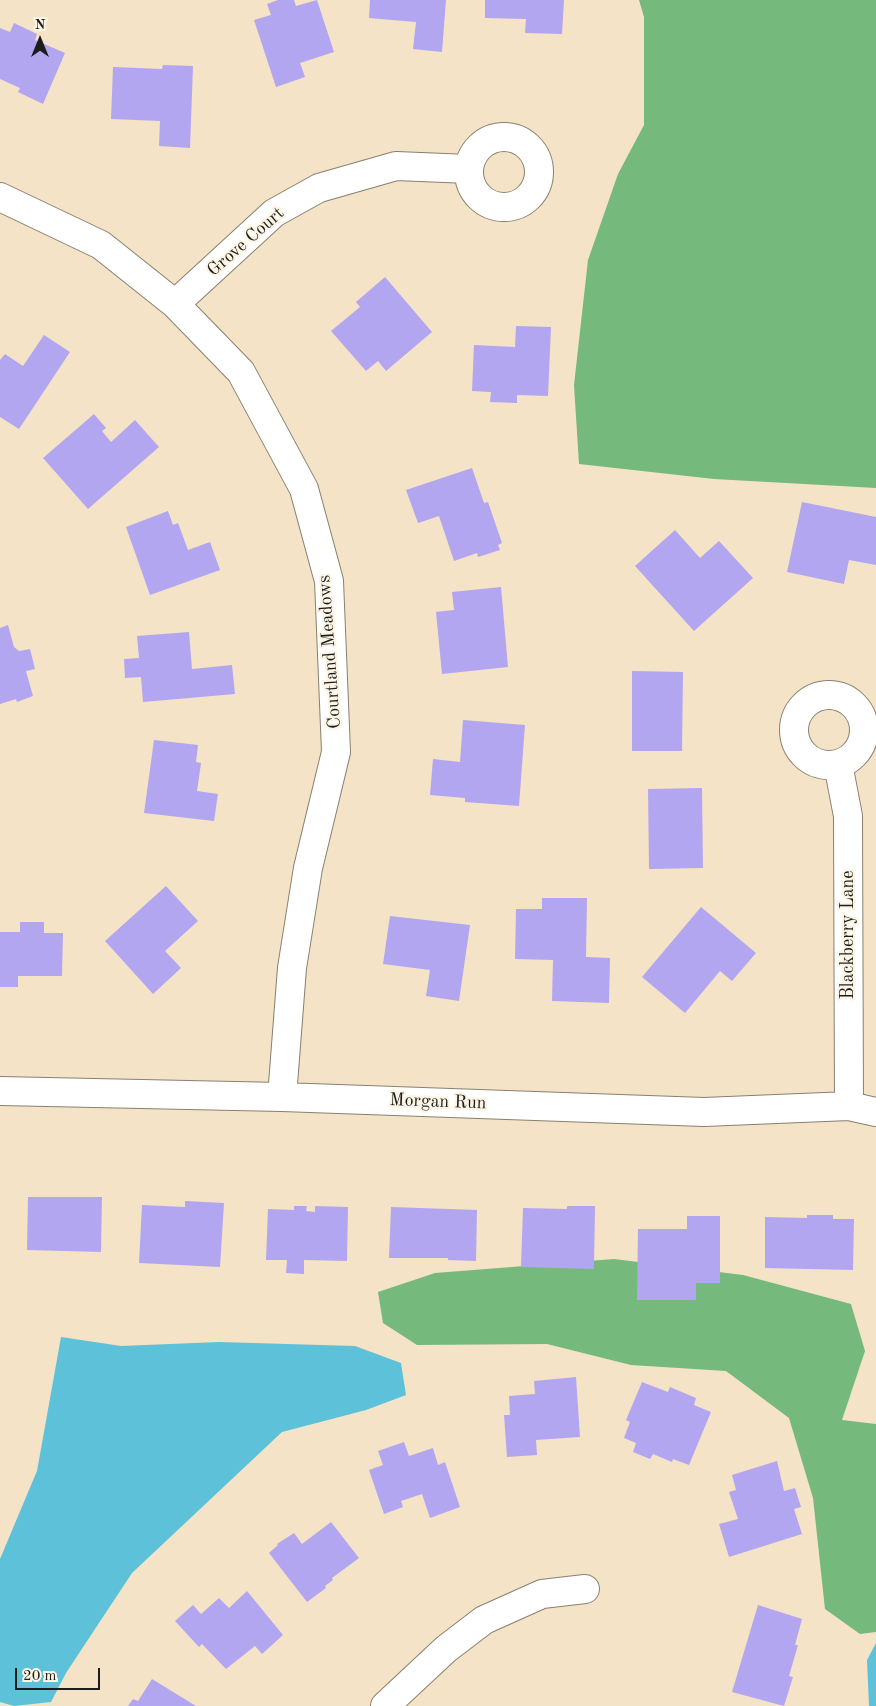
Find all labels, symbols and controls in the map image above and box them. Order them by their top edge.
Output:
north arrow [15,15,65,65]
text: N [35,18,45,32]
street label: Grove Court [203,203,289,281]
street label: Courtland Meadows [314,574,346,730]
street label: Blackberry Lane [837,870,859,1000]
street label: Morgan Run [389,1090,487,1114]
scale bar [18,1658,102,1690]
text: 20 m [23,1669,57,1684]

